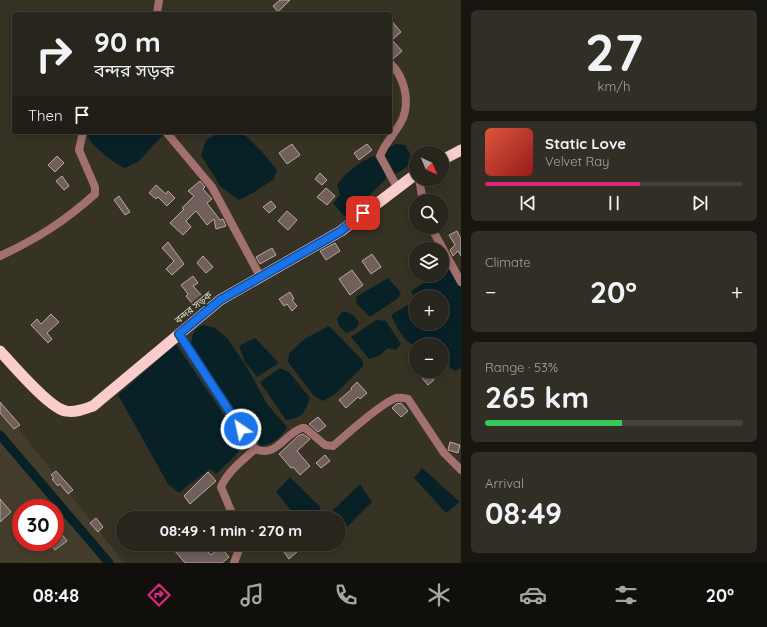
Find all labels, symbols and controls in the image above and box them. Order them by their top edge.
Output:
text: 27 [585,19,643,84]
text: 90 m [94,24,161,59]
icon: right [28,28,80,80]
text: বন্দর সড়ক [94,59,174,82]
text: km/h [598,78,630,94]
icon: arrive [71,104,93,126]
text: Then [28,106,63,125]
text: Static Love [545,134,626,153]
north arrow [409,146,449,186]
map controls [409,146,449,378]
text: Velvet Ray [545,153,610,169]
icon: previous [517,192,539,214]
icon: pause [603,192,625,214]
icon: next [689,192,711,214]
button: search [409,194,449,234]
pin [346,196,380,230]
icon: arrive [352,202,374,224]
button: layers [409,242,449,282]
text: Climate [485,254,531,270]
text: 20° [590,273,637,311]
text: − [485,278,496,306]
text: + [731,278,743,306]
street label: বন্দর সড়ক [171,288,215,327]
button: + [409,290,449,330]
button: − [409,338,449,378]
text: Range · 53% [485,359,558,375]
text: 265 km [485,378,589,416]
position arrow [220,408,262,450]
text: Arrival [485,475,524,491]
text: 08:49 [485,494,562,532]
speed limit sign: 30 [12,499,64,551]
text: 08:49 · 1 min · 270 m [160,521,302,540]
icon: directions [145,581,173,609]
icon: music [238,581,266,609]
icon: phone [332,581,360,609]
icon: climate [425,581,453,609]
icon: car [519,581,547,609]
icon: filters [612,581,640,609]
text: 08:48 [33,584,79,607]
text: 20° [706,584,734,607]

